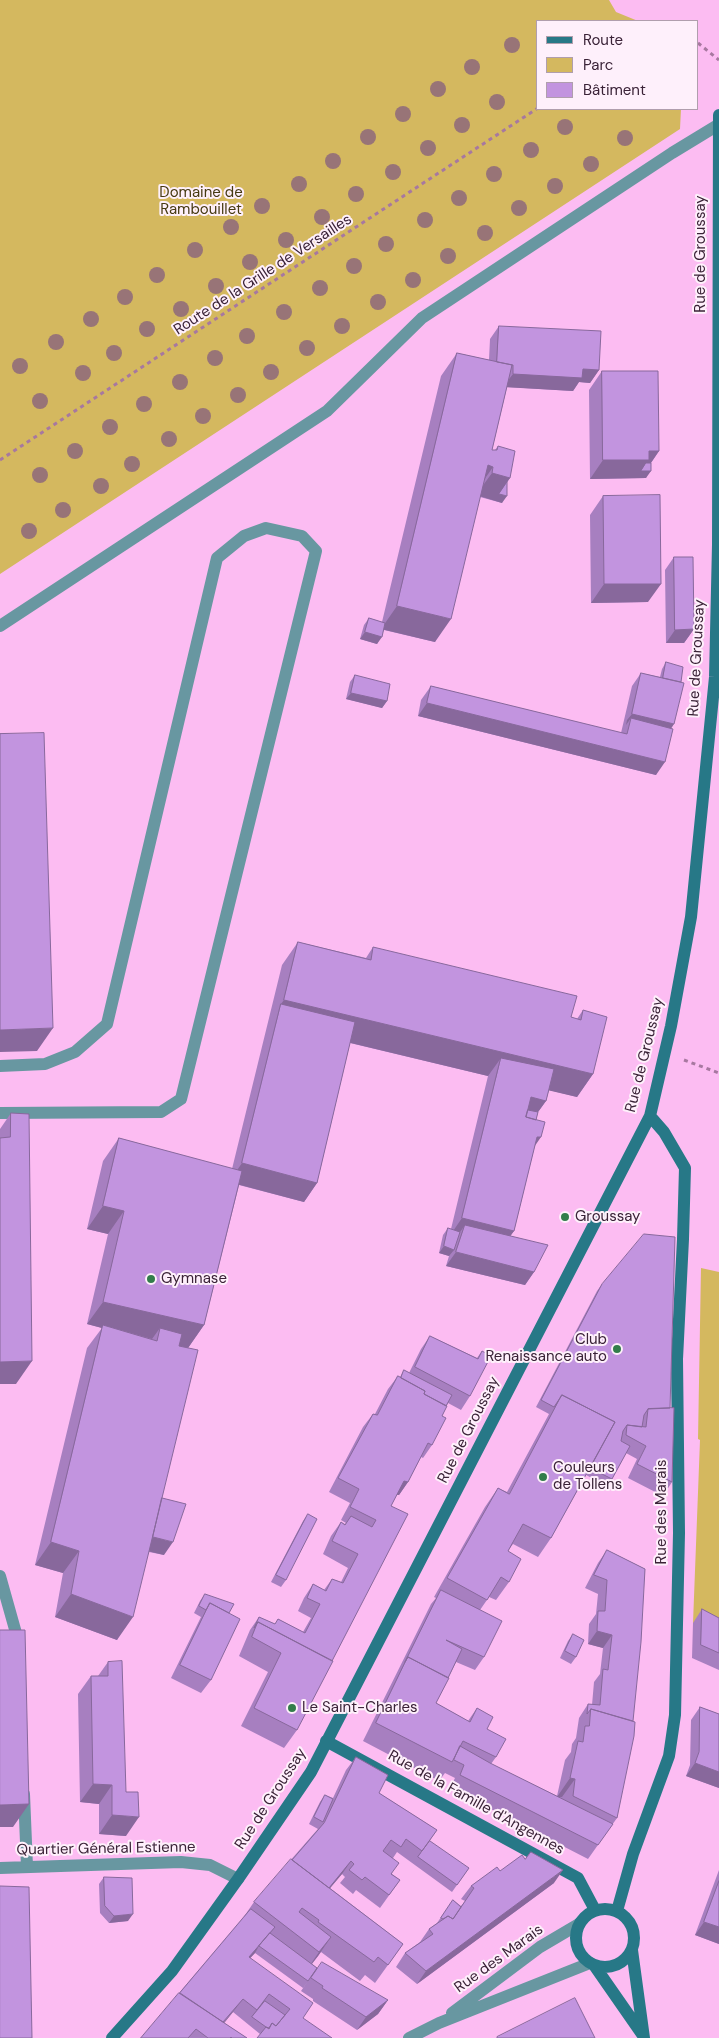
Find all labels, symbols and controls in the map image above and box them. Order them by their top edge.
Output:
legend [536,20,699,110]
text: Route [583,30,623,50]
text: Parc [583,55,613,75]
text: Bâtiment [583,80,646,100]
park label: Domaine de Rambouillet [159,184,243,219]
street label: Rue de Groussay [692,195,710,313]
street label: Route de la Grille de Versailles [171,211,355,339]
street label: Rue de Groussay [685,599,709,717]
street label: Rue de Groussay [622,996,668,1114]
place label: Groussay [575,1208,640,1226]
marker: Groussay [559,1211,571,1223]
place label: Gymnase [161,1270,227,1288]
marker: Gymnase [145,1273,157,1285]
place label: Club Renaissance auto [485,1331,607,1366]
marker: Club Renaissance auto [611,1343,623,1355]
street label: Rue de Groussay [434,1374,504,1486]
place label: Couleurs de Tollens [553,1459,622,1494]
street label: Rue des Marais [653,1459,671,1565]
marker: Couleurs de Tollens [537,1471,549,1483]
place label: Le Saint-Charles [302,1699,418,1717]
marker: Le Saint-Charles [286,1702,298,1714]
street label: Rue de Groussay [231,1745,311,1853]
street label: Rue de la Famille d'Angennes [385,1747,567,1859]
street label: Quartier Général Estienne [16,1838,196,1860]
street label: Rue des Marais [451,1921,547,1997]

